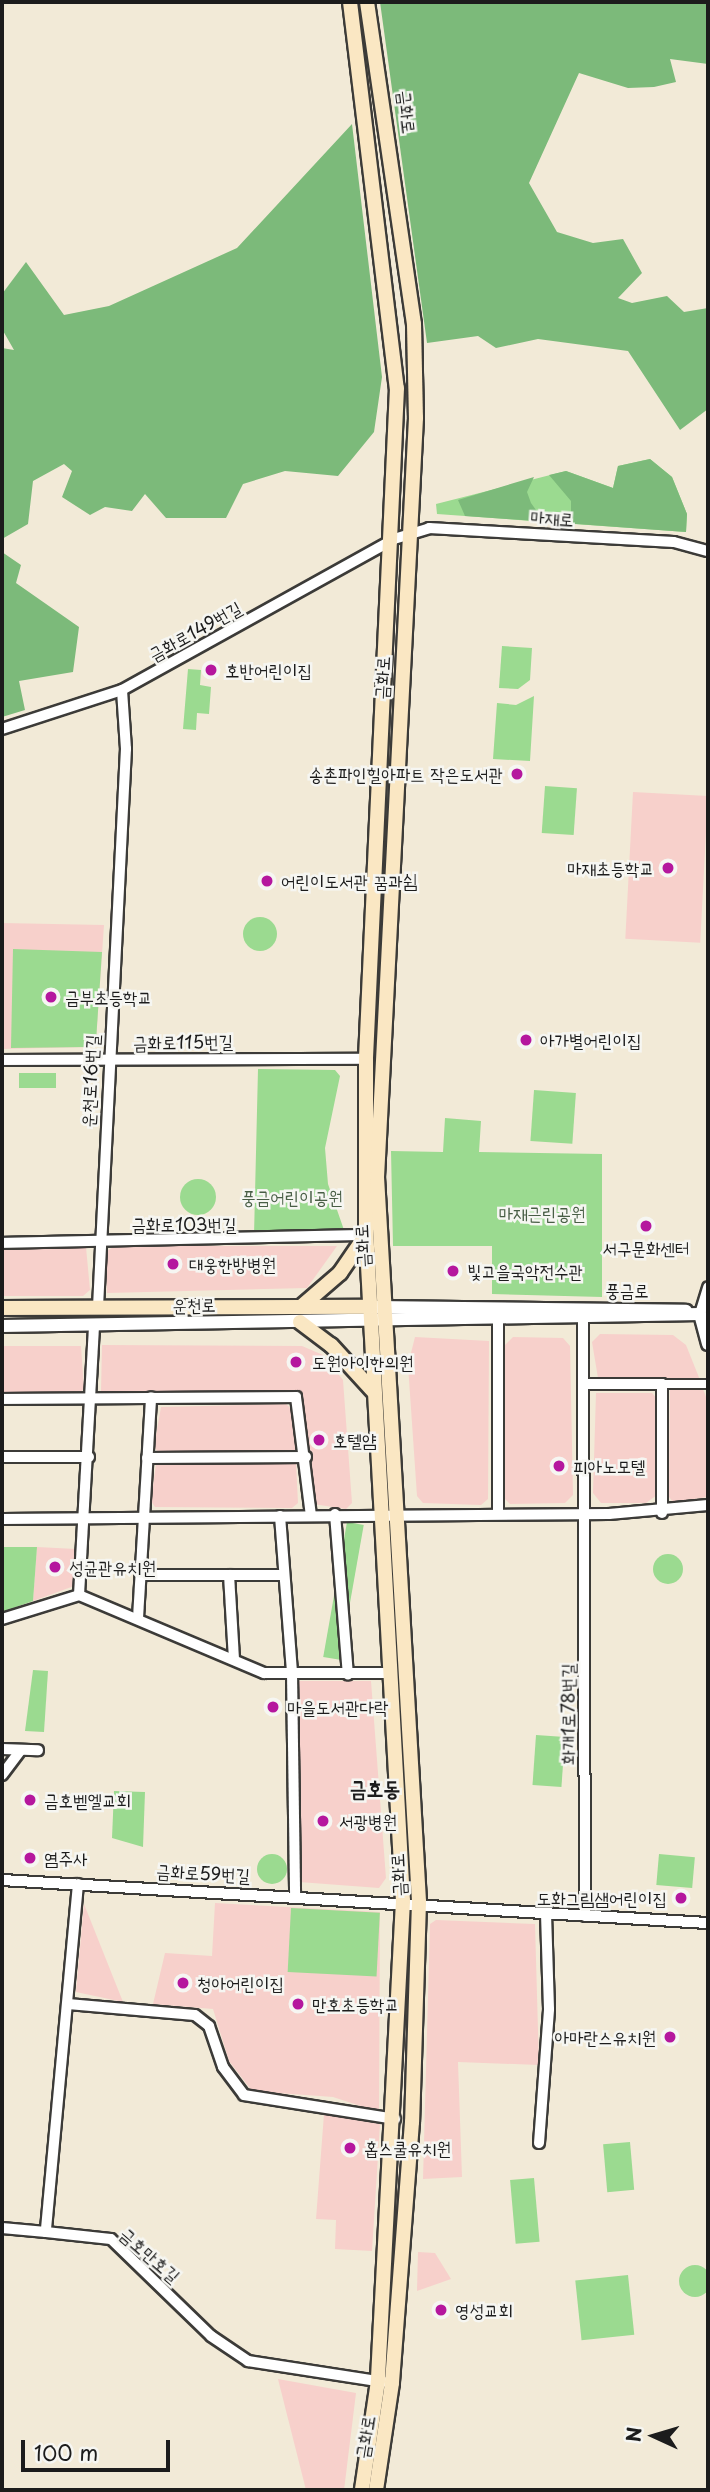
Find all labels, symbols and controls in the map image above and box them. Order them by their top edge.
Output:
street label: 금화로 [394,89,420,135]
street label: 마재로 [530,506,574,530]
street label: 금화로149번길 [145,597,245,665]
street label: 금화로 [370,656,394,700]
place label: 호반어린이집 [225,659,312,681]
marker: 호반어린이집 [203,662,219,678]
place label: 송촌파인힐아파트 작은도서관 [309,763,503,785]
marker: 송촌파인힐아파트 작은도서관 [509,766,525,782]
place label: 마재초등학교 [567,857,654,879]
marker: 마재초등학교 [660,860,676,876]
place label: 어린이도서관 꿈과쉼 [281,870,417,892]
marker: 어린이도서관 꿈과쉼 [259,873,275,889]
place label: 금부초등학교 [65,986,152,1008]
marker: 금부초등학교 [43,989,59,1005]
place label: 아가별어린이집 [540,1029,641,1051]
street label: 금화로115번길 [133,1030,233,1054]
marker: 아가별어린이집 [518,1032,534,1048]
street label: 운천로16번길 [77,1034,103,1128]
park label: 풍금어린이공원 [241,1186,343,1208]
park label: 마재근린공원 [499,1202,585,1224]
street label: 금화로103번길 [131,1213,237,1235]
marker: 서구문화센터 [638,1218,654,1234]
street label: 금화로 [350,1224,374,1268]
place label: 서구문화센터 [603,1237,689,1259]
place label: 대웅한방병원 [189,1253,276,1275]
marker: 대웅한방병원 [163,1254,183,1274]
place label: 빛고을국악전수관 [467,1260,583,1282]
marker: 빛고을국악전수관 [445,1263,461,1279]
street label: 풍금로 [605,1279,649,1301]
street label: 운천로 [172,1294,216,1316]
place label: 도원아이한의원 [312,1351,413,1373]
marker: 도원아이한의원 [286,1352,306,1372]
place label: 호텔얌 [333,1429,376,1451]
marker: 호텔얌 [311,1432,327,1448]
place label: 피아노모텔 [573,1455,645,1477]
marker: 피아노모텔 [551,1458,567,1474]
place label: 성균관유치원 [69,1556,156,1578]
marker: 성균관유치원 [47,1559,63,1575]
street label: 화개1로78번길 [557,1663,579,1765]
place label: 마을도서관다락 [287,1696,388,1718]
marker: 마을도서관다락 [265,1699,281,1715]
district label: 금호동 [350,1774,400,1800]
place label: 금호벧엘교회 [44,1789,131,1811]
marker: 금호벧엘교회 [22,1792,38,1808]
place label: 서광병원 [339,1810,397,1832]
marker: 서광병원 [313,1811,333,1831]
place label: 염주사 [44,1847,87,1869]
marker: 염주사 [22,1850,38,1866]
street label: 금화로 [386,1853,410,1897]
street label: 금화로59번길 [155,1860,251,1886]
place label: 도화그림샘어린이집 [537,1887,667,1909]
marker: 도화그림샘어린이집 [673,1890,689,1906]
place label: 청아어린이집 [197,1972,284,1994]
marker: 청아어린이집 [175,1975,191,1991]
place label: 만호초등학교 [312,1993,399,2015]
marker: 만호초등학교 [290,1996,306,2012]
place label: 아마란스유치원 [555,2026,656,2048]
marker: 아마란스유치원 [662,2029,678,2045]
place label: 홉스쿨유치원 [364,2137,451,2159]
marker: 홉스쿨유치원 [342,2140,358,2156]
street label: 금호만호길 [116,2223,184,2287]
place label: 영성교회 [455,2299,513,2321]
marker: 영성교회 [433,2302,449,2318]
north arrow [619,2401,689,2471]
street label: 금화로 [351,2414,379,2460]
scale bar [24,2426,173,2470]
text: N [619,2426,648,2443]
text: 100 m [34,2436,98,2468]

